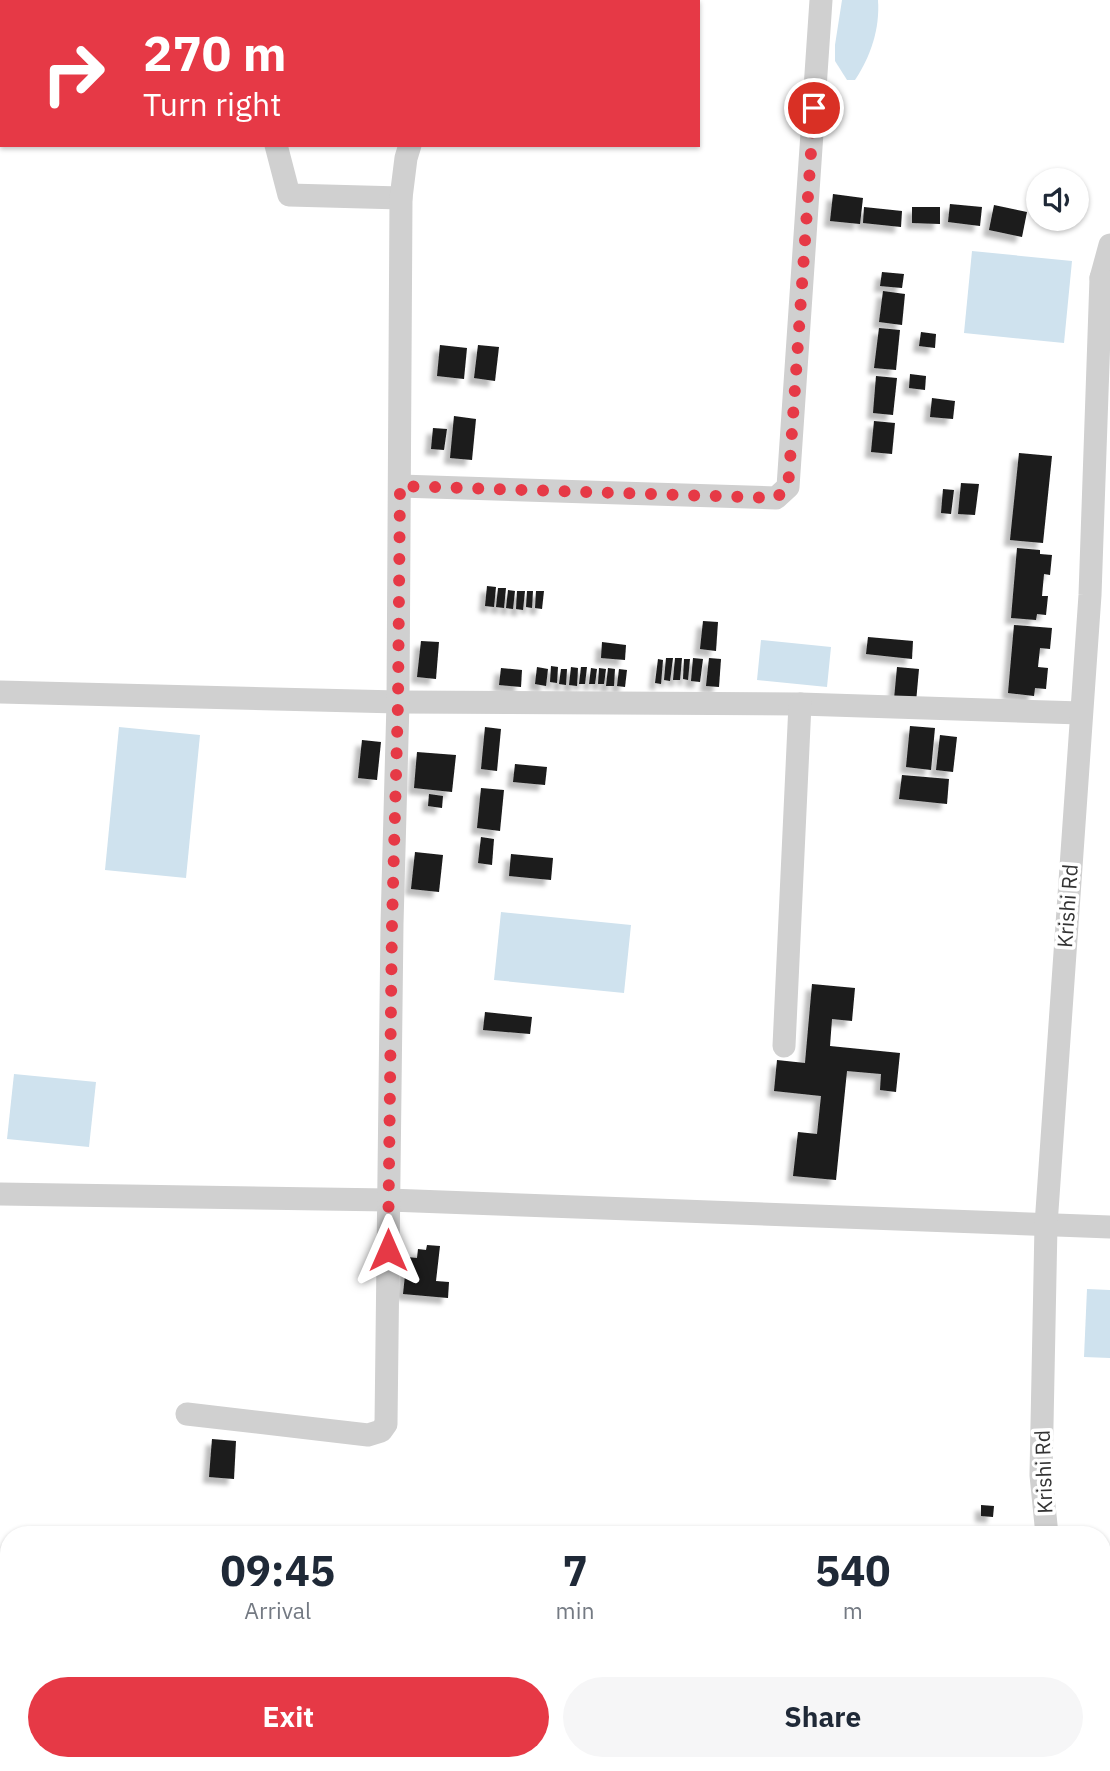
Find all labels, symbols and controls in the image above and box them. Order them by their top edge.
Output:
text: 270 m [143,21,287,84]
icon: right [28,28,119,119]
pin [784,78,844,138]
text: Turn right [143,83,281,125]
icon: arrive [795,89,833,127]
map controls [1026,168,1089,231]
button: sound [1026,168,1089,231]
street label: Krishi Rd [1050,863,1084,949]
position arrow [351,1213,425,1287]
street label: Krishi Rd [1028,1430,1058,1514]
text: 09:45 [220,1543,335,1598]
text: 7 [562,1543,588,1598]
text: 540 [815,1543,891,1598]
text: Arrival [244,1595,311,1625]
text: min [556,1595,594,1625]
text: m [843,1595,863,1625]
button: Exit [28,1677,549,1757]
button: Share [563,1677,1083,1757]

